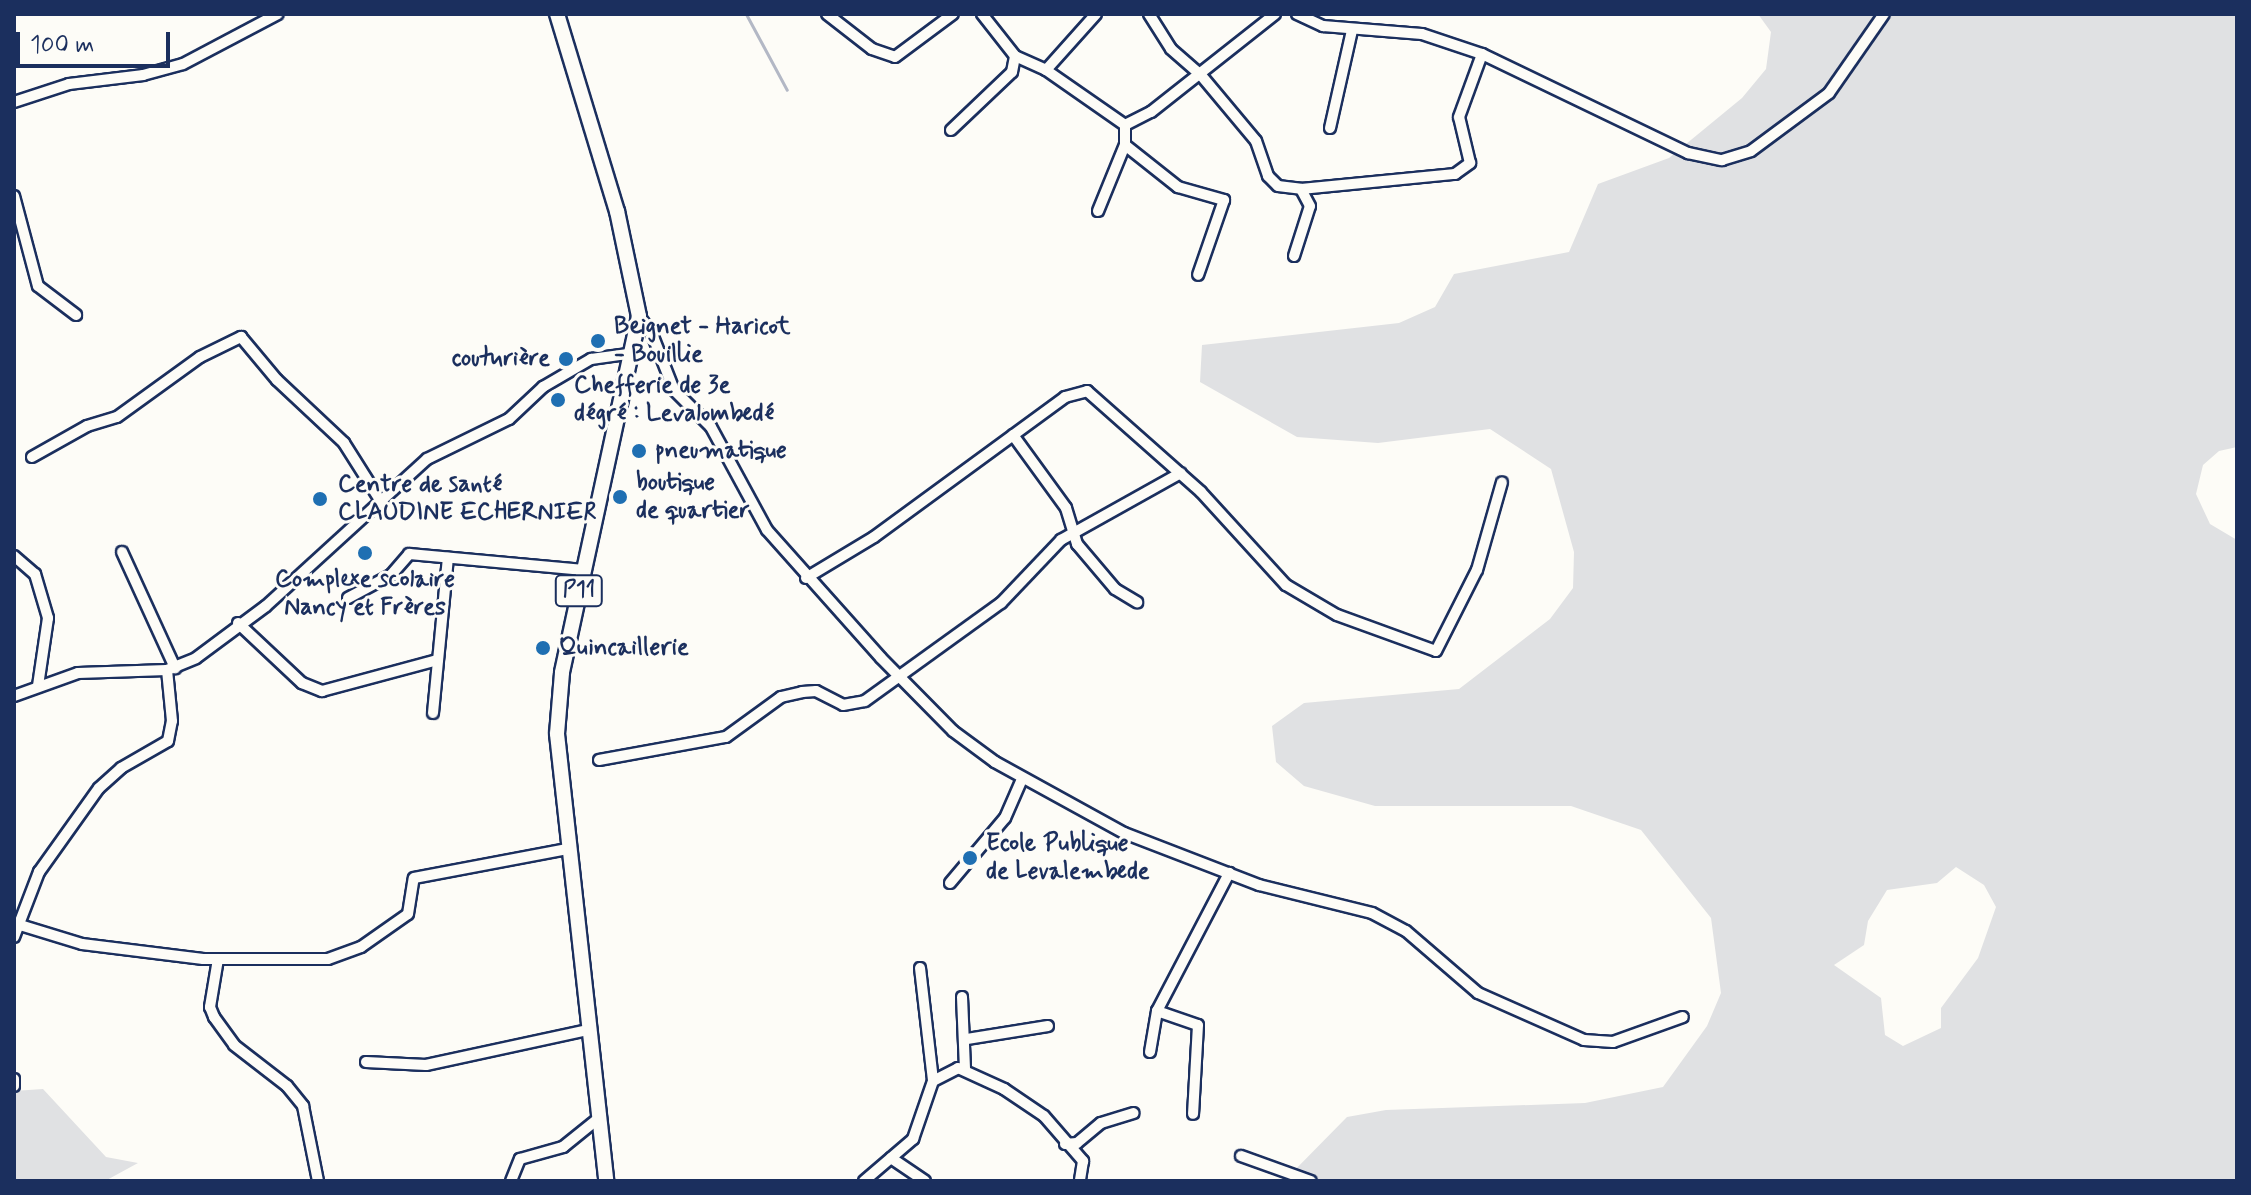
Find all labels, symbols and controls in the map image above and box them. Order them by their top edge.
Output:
scale bar [20,16,174,66]
text: 100 m [30,30,94,61]
place label: Beignet - Haricot - Bouillie [614,313,790,369]
marker: Beignet - Haricot - Bouillie [589,332,607,350]
place label: couturière [452,345,550,373]
marker: couturière [557,350,575,368]
place label: Chefferie de 3e dégré : Levalombedé [574,372,774,428]
marker: Chefferie de 3e dégré : Levalombedé [549,391,567,409]
place label: pneumatique [655,437,787,465]
marker: pneumatique [630,442,648,460]
place label: boutique de quartier [636,469,747,525]
place label: Centre de santé CLAUDINE ECHERNIER [338,471,588,527]
marker: Centre de santé CLAUDINE ECHERNIER [309,488,331,510]
marker: boutique de quartier [611,488,629,506]
marker: Complexe scolaire Nancy et Frères [356,544,374,562]
place label: Complexe scolaire Nancy et Frères [276,566,454,622]
road number: P11 [553,573,605,609]
place label: Quincaillerie [559,634,689,662]
marker: Quincaillerie [534,639,552,657]
place label: Ecole Publique de Levalembede [986,830,1146,886]
marker: Ecole Publique de Levalembede [961,849,979,867]

